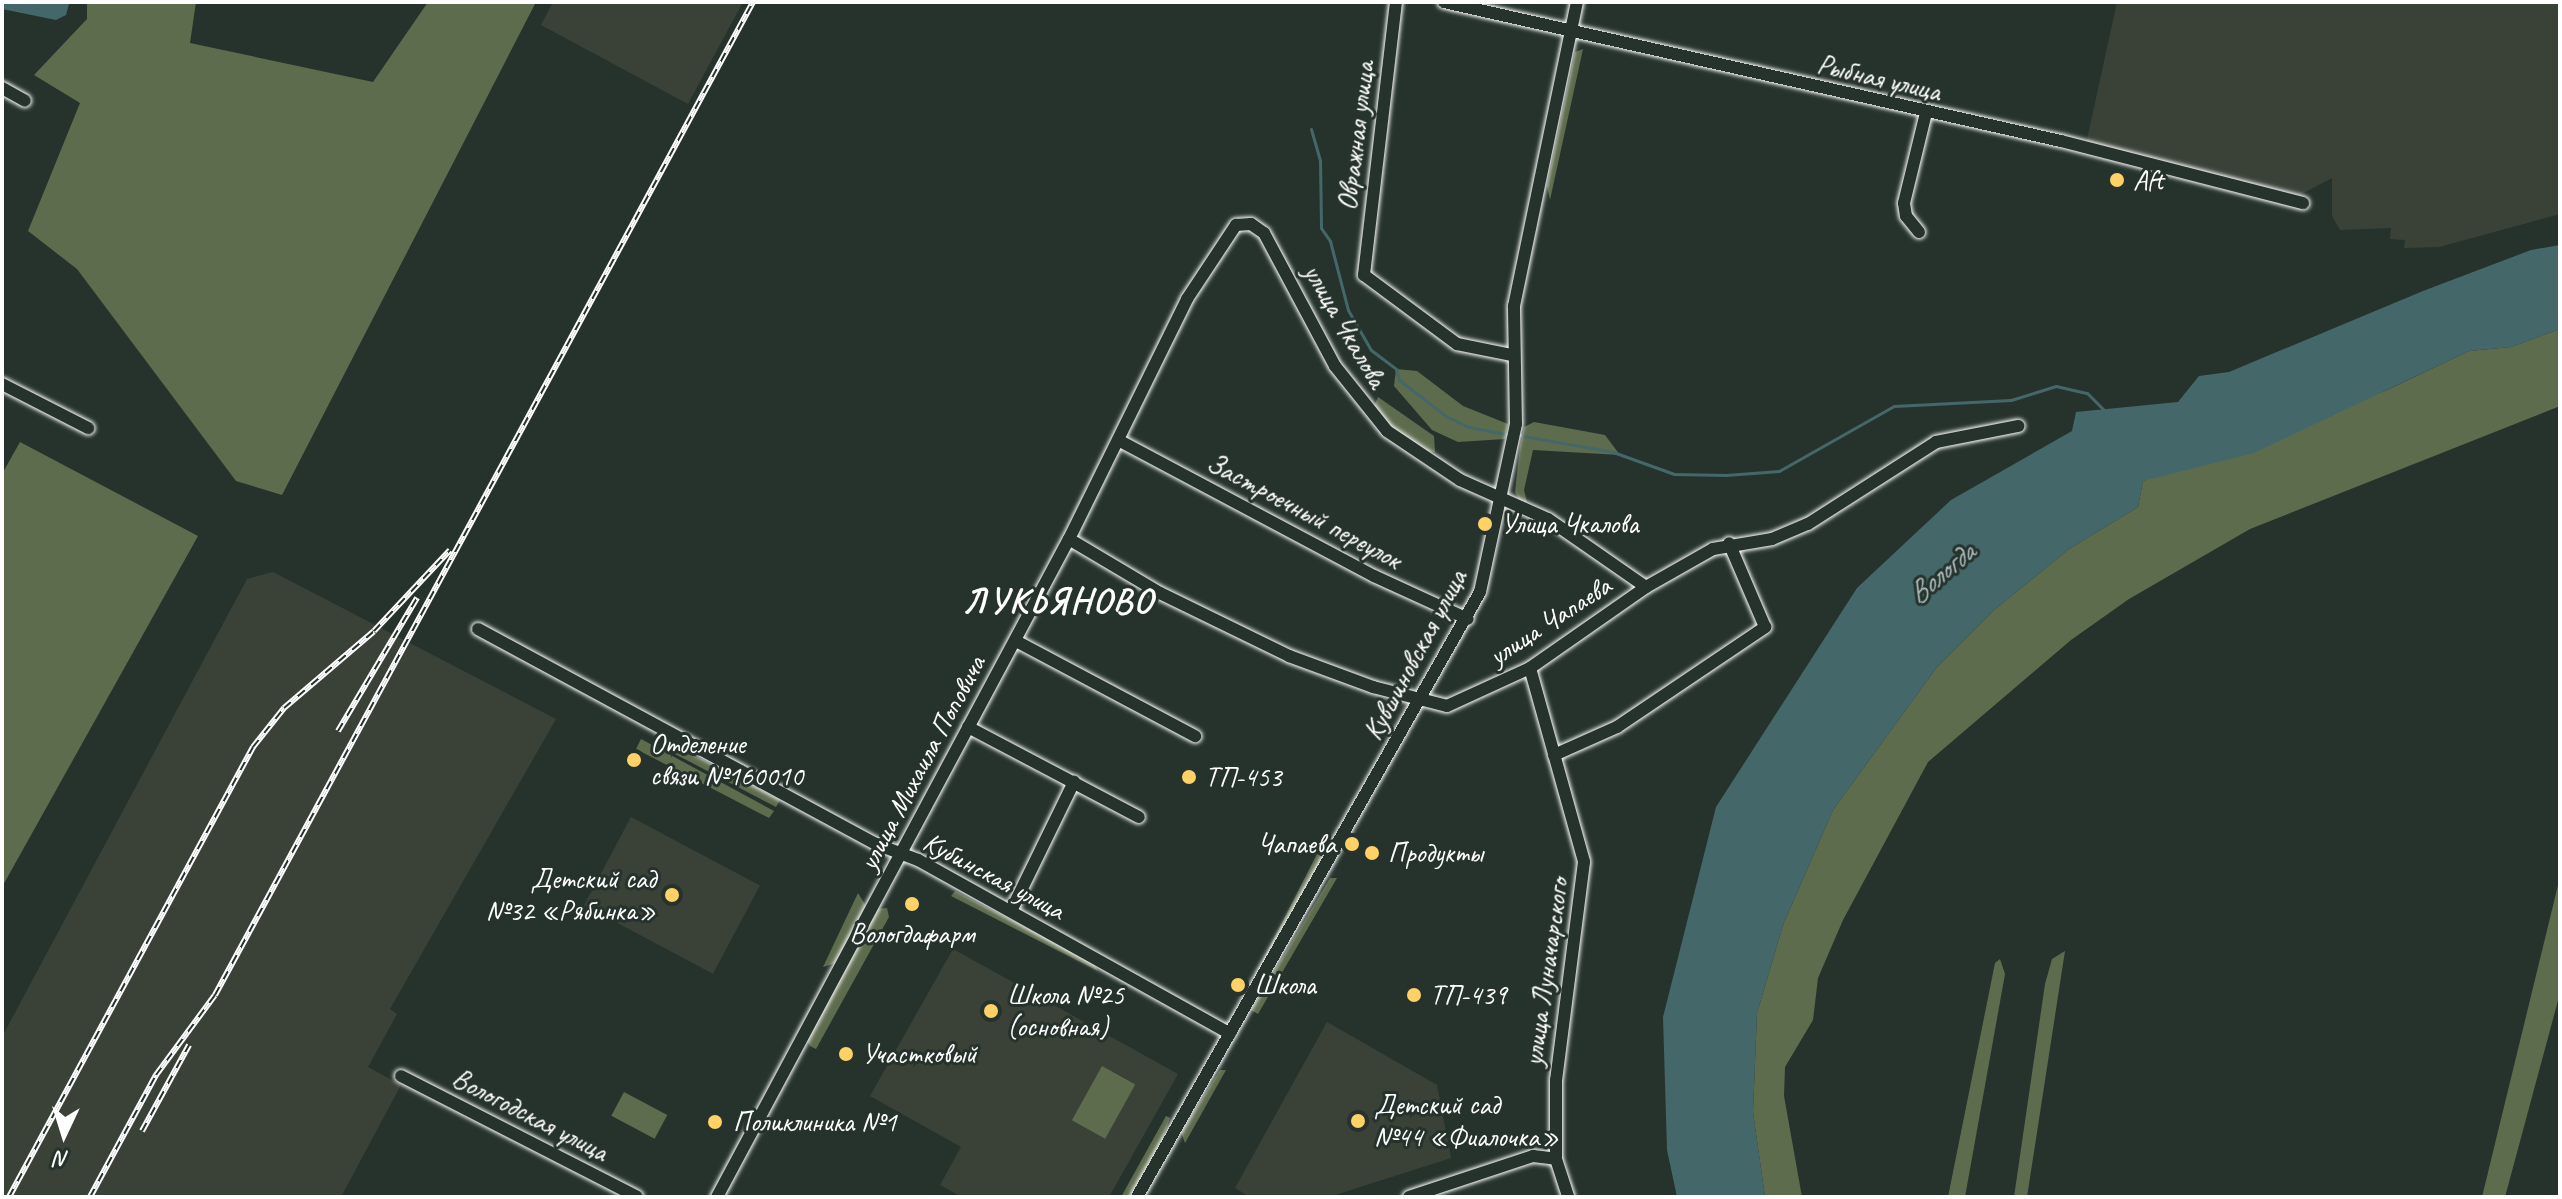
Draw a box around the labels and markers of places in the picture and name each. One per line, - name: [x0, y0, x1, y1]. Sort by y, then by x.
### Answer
- place label: Aft: [2133, 163, 2163, 197]
- marker: Aft: [2108, 171, 2126, 189]
- place label: Улица Чкалова: [1501, 507, 1639, 541]
- marker: Улица Чкалова: [1476, 515, 1494, 533]
- place label: Отделение связи №160010: [650, 727, 803, 793]
- marker: Отделение связи №160010: [625, 751, 643, 769]
- place label: ТП-453: [1205, 760, 1282, 794]
- marker: ТП-453: [1180, 768, 1198, 786]
- place label: Чапаева: [1258, 827, 1336, 861]
- marker: Чапаева: [1343, 835, 1361, 853]
- place label: Продукты: [1388, 836, 1483, 870]
- marker: Продукты: [1363, 844, 1381, 862]
- place label: Детский сад №32 «Рябинка»: [486, 862, 656, 928]
- marker: Детский сад №32 «Рябинка»: [663, 886, 681, 904]
- marker: Вологдафарм: [903, 895, 921, 913]
- place label: Вологдафарм: [850, 917, 974, 951]
- place label: Школа: [1254, 968, 1316, 1002]
- marker: Школа: [1229, 976, 1247, 994]
- place label: Школа №25 (основная): [1007, 978, 1124, 1044]
- place label: ТП-439: [1430, 978, 1507, 1012]
- marker: ТП-439: [1405, 986, 1423, 1004]
- marker: Школа №25 (основная): [982, 1002, 1000, 1020]
- place label: Участковый: [862, 1037, 977, 1071]
- marker: Участковый: [837, 1045, 855, 1063]
- place label: Детский сад №44 «Фиалочка»: [1374, 1088, 1559, 1154]
- place label: Поликлиника №1: [733, 1105, 897, 1139]
- marker: Поликлиника №1: [704, 1111, 726, 1133]
- marker: Детский сад №44 «Фиалочка»: [1349, 1112, 1367, 1130]

